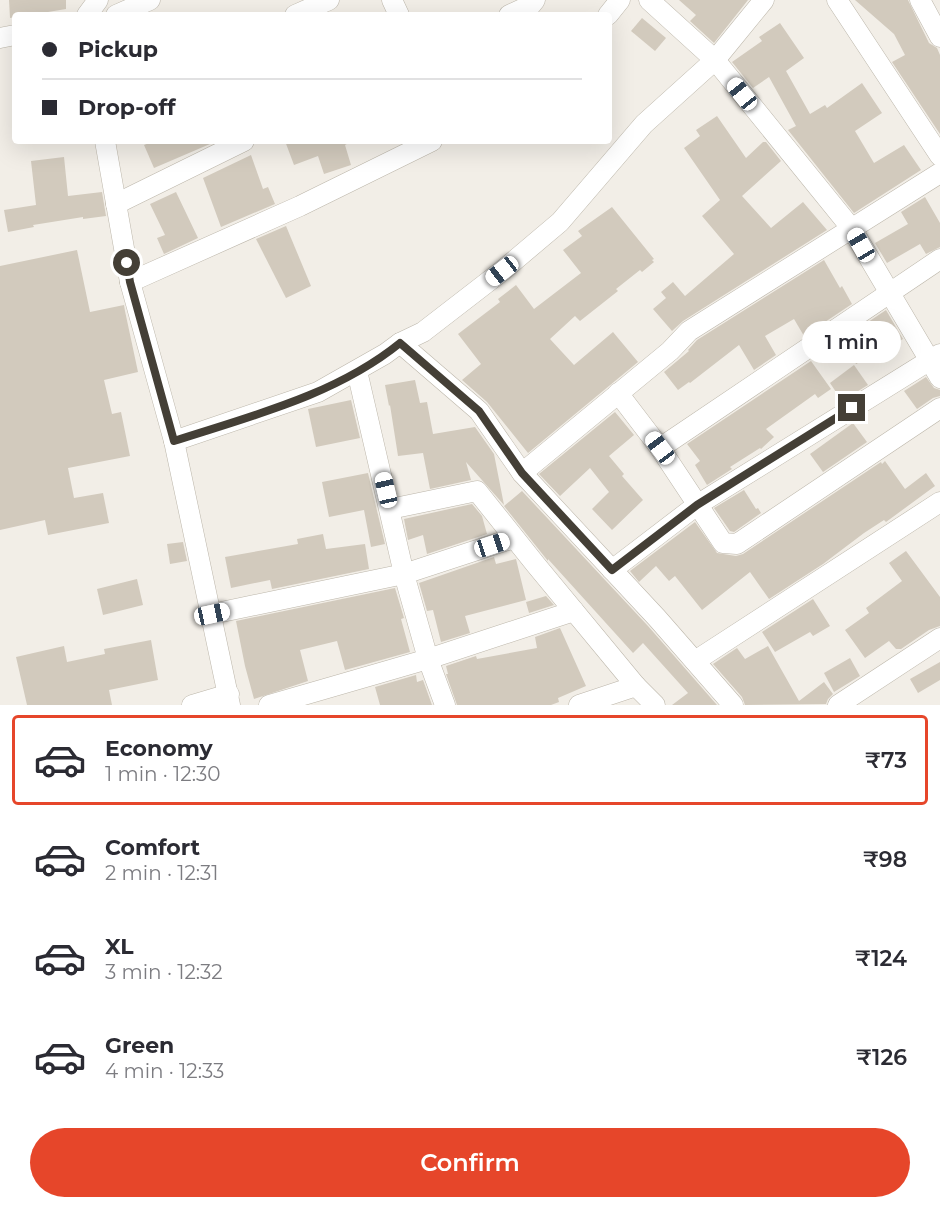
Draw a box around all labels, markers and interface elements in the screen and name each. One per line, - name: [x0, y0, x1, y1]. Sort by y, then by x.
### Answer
- text: Pickup: [78, 36, 158, 63]
- car: [724, 74, 760, 114]
- text: Drop-off: [78, 94, 176, 121]
- car: [844, 225, 878, 265]
- route start: [113, 249, 140, 276]
- car: [482, 253, 522, 289]
- callout: 1 min: [802, 321, 902, 363]
- text: 1 min: [825, 330, 878, 354]
- route end: [838, 394, 865, 421]
- car: [642, 428, 678, 468]
- car: [373, 470, 399, 510]
- car: [472, 531, 512, 559]
- car: [193, 601, 231, 627]
- icon: car: [33, 733, 87, 787]
- text: Economy: [105, 735, 213, 762]
- text: ₹73: [865, 747, 907, 774]
- text: 1 min · 12:30: [105, 762, 220, 786]
- icon: car: [33, 832, 87, 886]
- text: Comfort: [105, 834, 200, 861]
- text: ₹98: [863, 846, 907, 873]
- text: 2 min · 12:31: [105, 861, 219, 885]
- icon: car: [33, 931, 87, 985]
- text: XL: [105, 933, 134, 960]
- text: ₹124: [855, 945, 907, 972]
- text: 3 min · 12:32: [105, 960, 223, 984]
- icon: car: [33, 1030, 87, 1084]
- text: Green: [105, 1032, 174, 1059]
- text: ₹126: [856, 1044, 907, 1071]
- text: 4 min · 12:33: [105, 1059, 224, 1083]
- button: Confirm: [30, 1128, 910, 1197]

